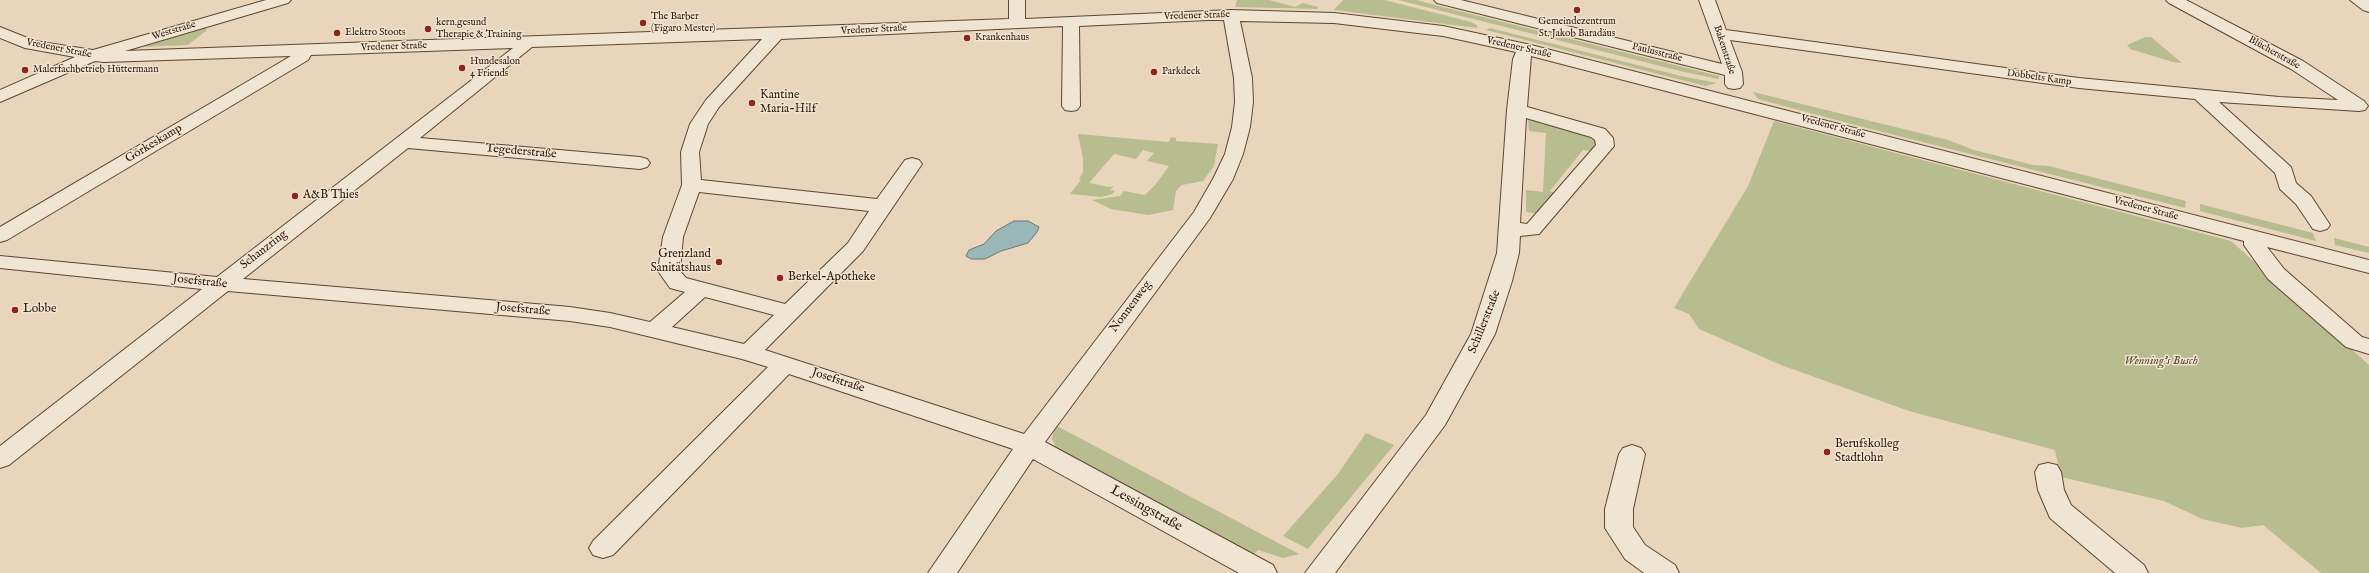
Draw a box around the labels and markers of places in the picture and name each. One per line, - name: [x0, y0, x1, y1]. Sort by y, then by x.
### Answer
- marker: Gemeindezentrum St. Jakob Baradäus: [1572, 5, 1582, 15]
- place label: The Barber (Figaro Mester): [651, 11, 715, 34]
- place label: Gemeindezentrum St. Jakob Baradäus: [1538, 16, 1616, 40]
- place label: kern.gesund Therapie & Training: [436, 17, 522, 40]
- marker: The Barber (Figaro Mester): [638, 18, 648, 28]
- marker: kern.gesund Therapie & Training: [423, 24, 433, 34]
- place label: Elektro Stoots: [345, 27, 405, 39]
- marker: Elektro Stoots: [332, 28, 342, 38]
- place label: Krankenhaus: [975, 32, 1029, 44]
- marker: Krankenhaus: [962, 33, 972, 43]
- place label: Hundesalon 4 Friends: [470, 56, 520, 80]
- marker: Hundesalon 4 Friends: [457, 63, 467, 73]
- place label: Malerfachbetrieb Hüttermann: [33, 64, 158, 76]
- marker: Malerfachbetrieb Hüttermann: [20, 65, 30, 75]
- place label: Parkdeck: [1162, 66, 1201, 78]
- marker: Parkdeck: [1149, 67, 1159, 77]
- place label: Kantine Maria-Hilf: [760, 89, 816, 117]
- marker: Kantine Maria-Hilf: [747, 98, 757, 108]
- place label: A&B Thies: [303, 189, 359, 203]
- marker: A&B Thies: [290, 191, 300, 201]
- place label: Grenzland Sanitätshaus: [650, 248, 711, 276]
- marker: Grenzland Sanitätshaus: [714, 257, 724, 267]
- place label: Berkel-Apotheke: [788, 271, 875, 285]
- marker: Berkel-Apotheke: [775, 273, 785, 283]
- place label: Lobbe: [23, 303, 56, 317]
- marker: Lobbe: [10, 305, 20, 315]
- place label: Berufskolleg Stadtlohn: [1835, 438, 1899, 466]
- marker: Berufskolleg Stadtlohn: [1822, 447, 1832, 457]

